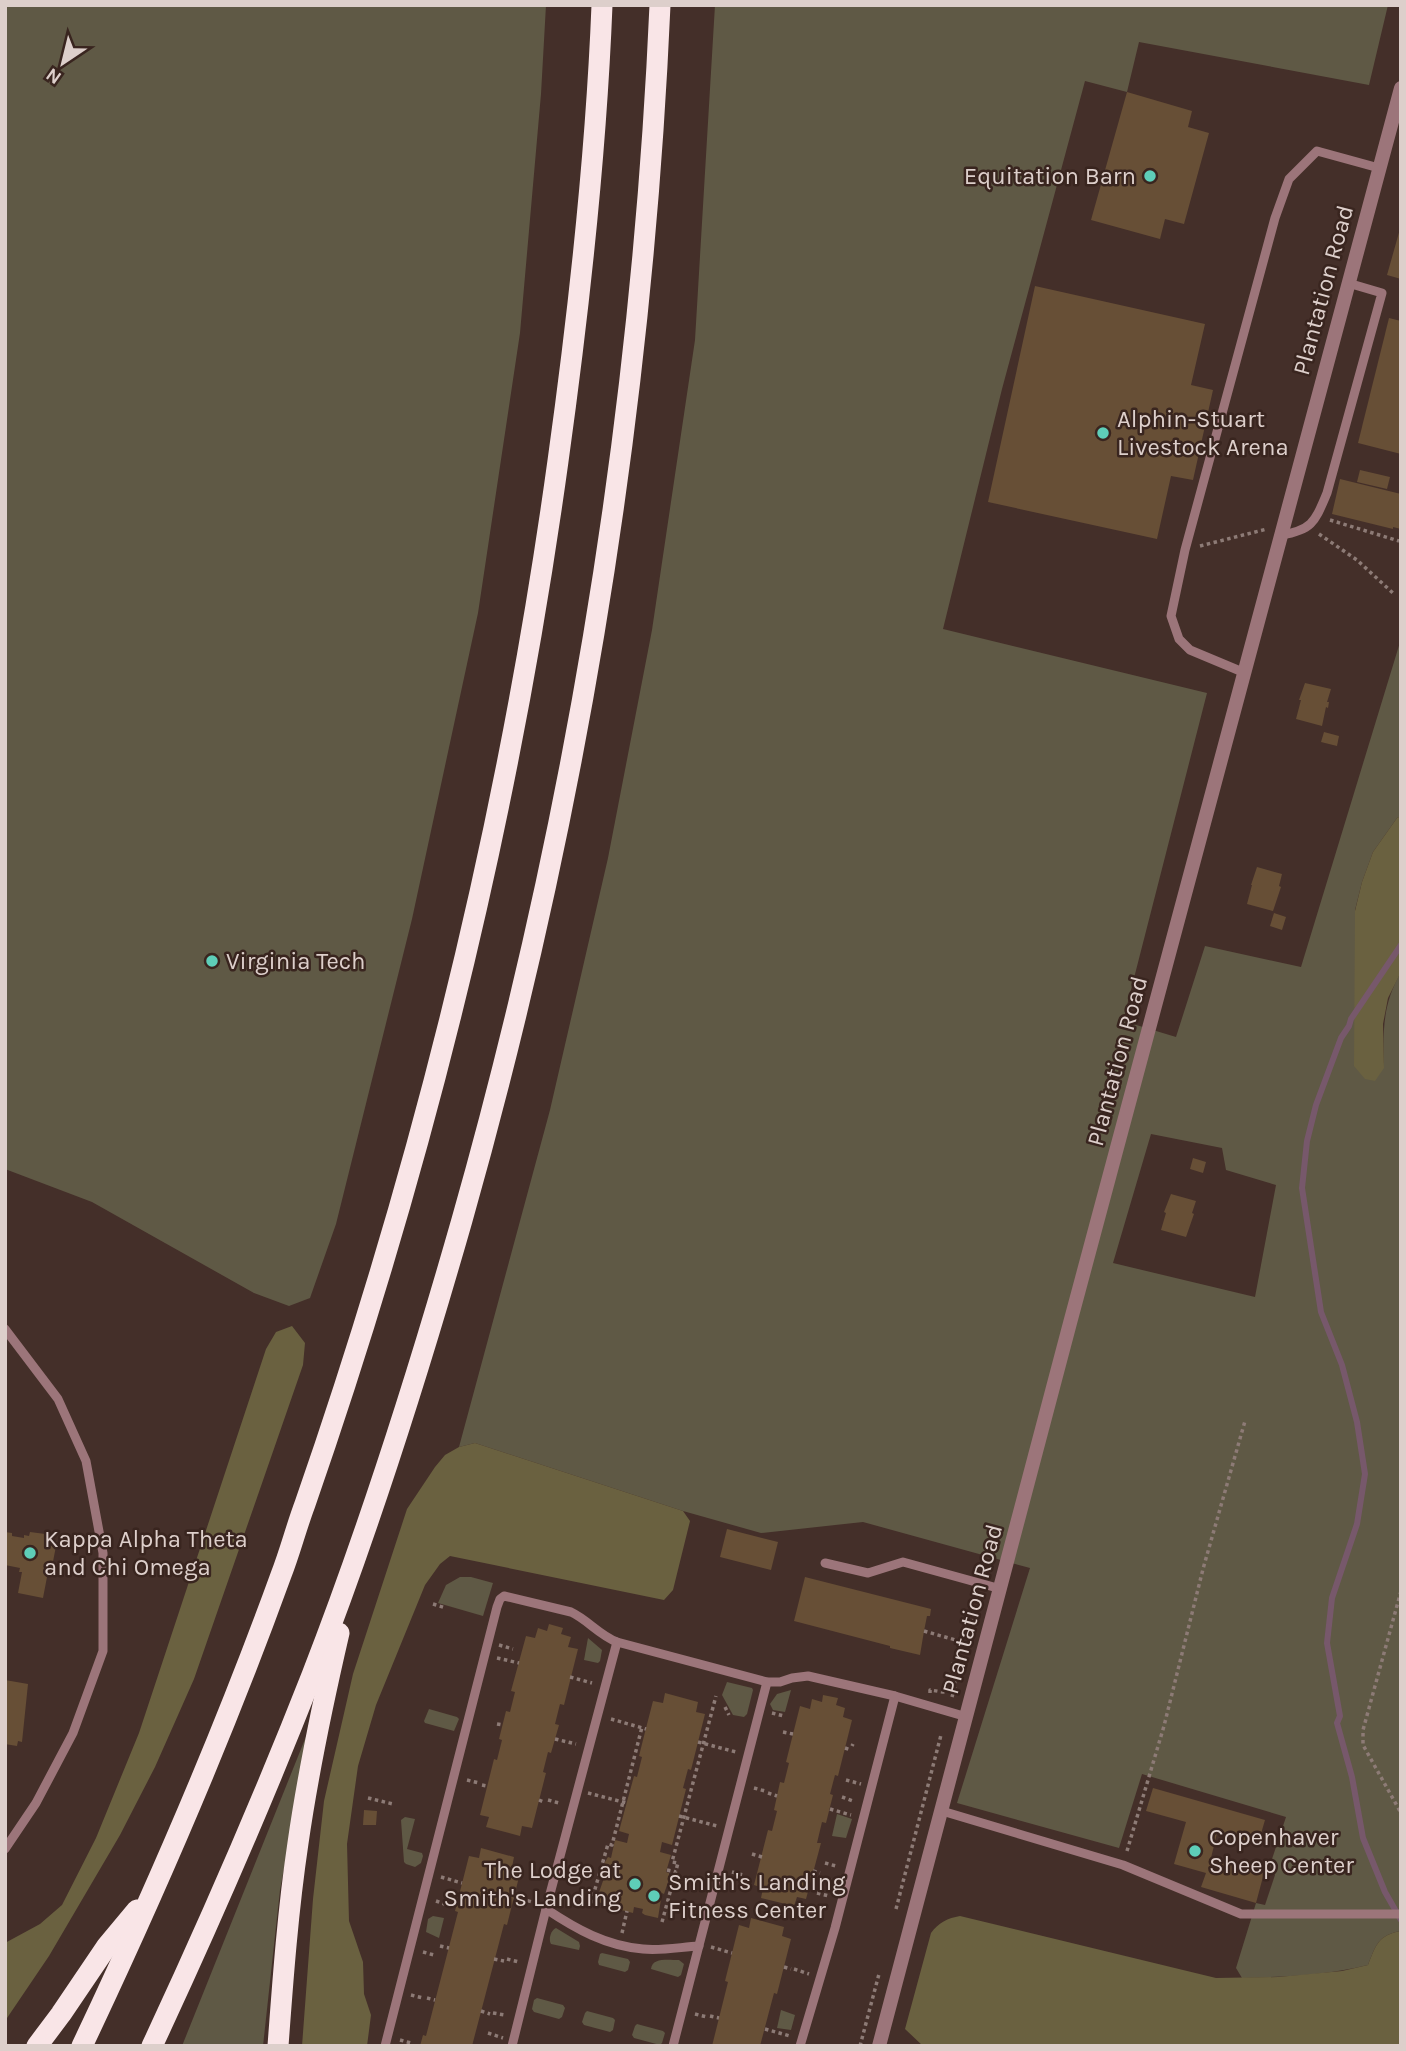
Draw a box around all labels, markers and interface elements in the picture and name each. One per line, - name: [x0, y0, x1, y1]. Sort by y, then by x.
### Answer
- north arrow: [28, 28, 98, 98]
- text: N: [42, 63, 66, 89]
- place label: Equitation Barn: [964, 162, 1136, 190]
- marker: Equitation Barn: [1142, 168, 1158, 184]
- street label: Plantation Road: [1287, 202, 1359, 378]
- place label: Alphin-Stuart Livestock Arena: [1117, 405, 1289, 461]
- marker: Alphin-Stuart Livestock Arena: [1095, 425, 1111, 441]
- place label: Virginia Tech: [226, 947, 366, 975]
- marker: Virginia Tech: [204, 953, 220, 969]
- street label: Plantation Road: [1081, 973, 1153, 1149]
- street label: Plantation Road: [936, 1521, 1008, 1697]
- place label: Kappa Alpha Theta and Chi Omega: [44, 1525, 248, 1581]
- marker: Kappa Alpha Theta and Chi Omega: [22, 1545, 38, 1561]
- place label: Copenhaver Sheep Center: [1209, 1823, 1354, 1879]
- marker: Copenhaver Sheep Center: [1187, 1843, 1203, 1859]
- place label: The Lodge at Smith's Landing: [443, 1856, 621, 1912]
- place label: Smith's Landing Fitness Center: [668, 1868, 846, 1924]
- marker: The Lodge at Smith's Landing: [627, 1876, 643, 1892]
- marker: Smith's Landing Fitness Center: [646, 1888, 662, 1904]

